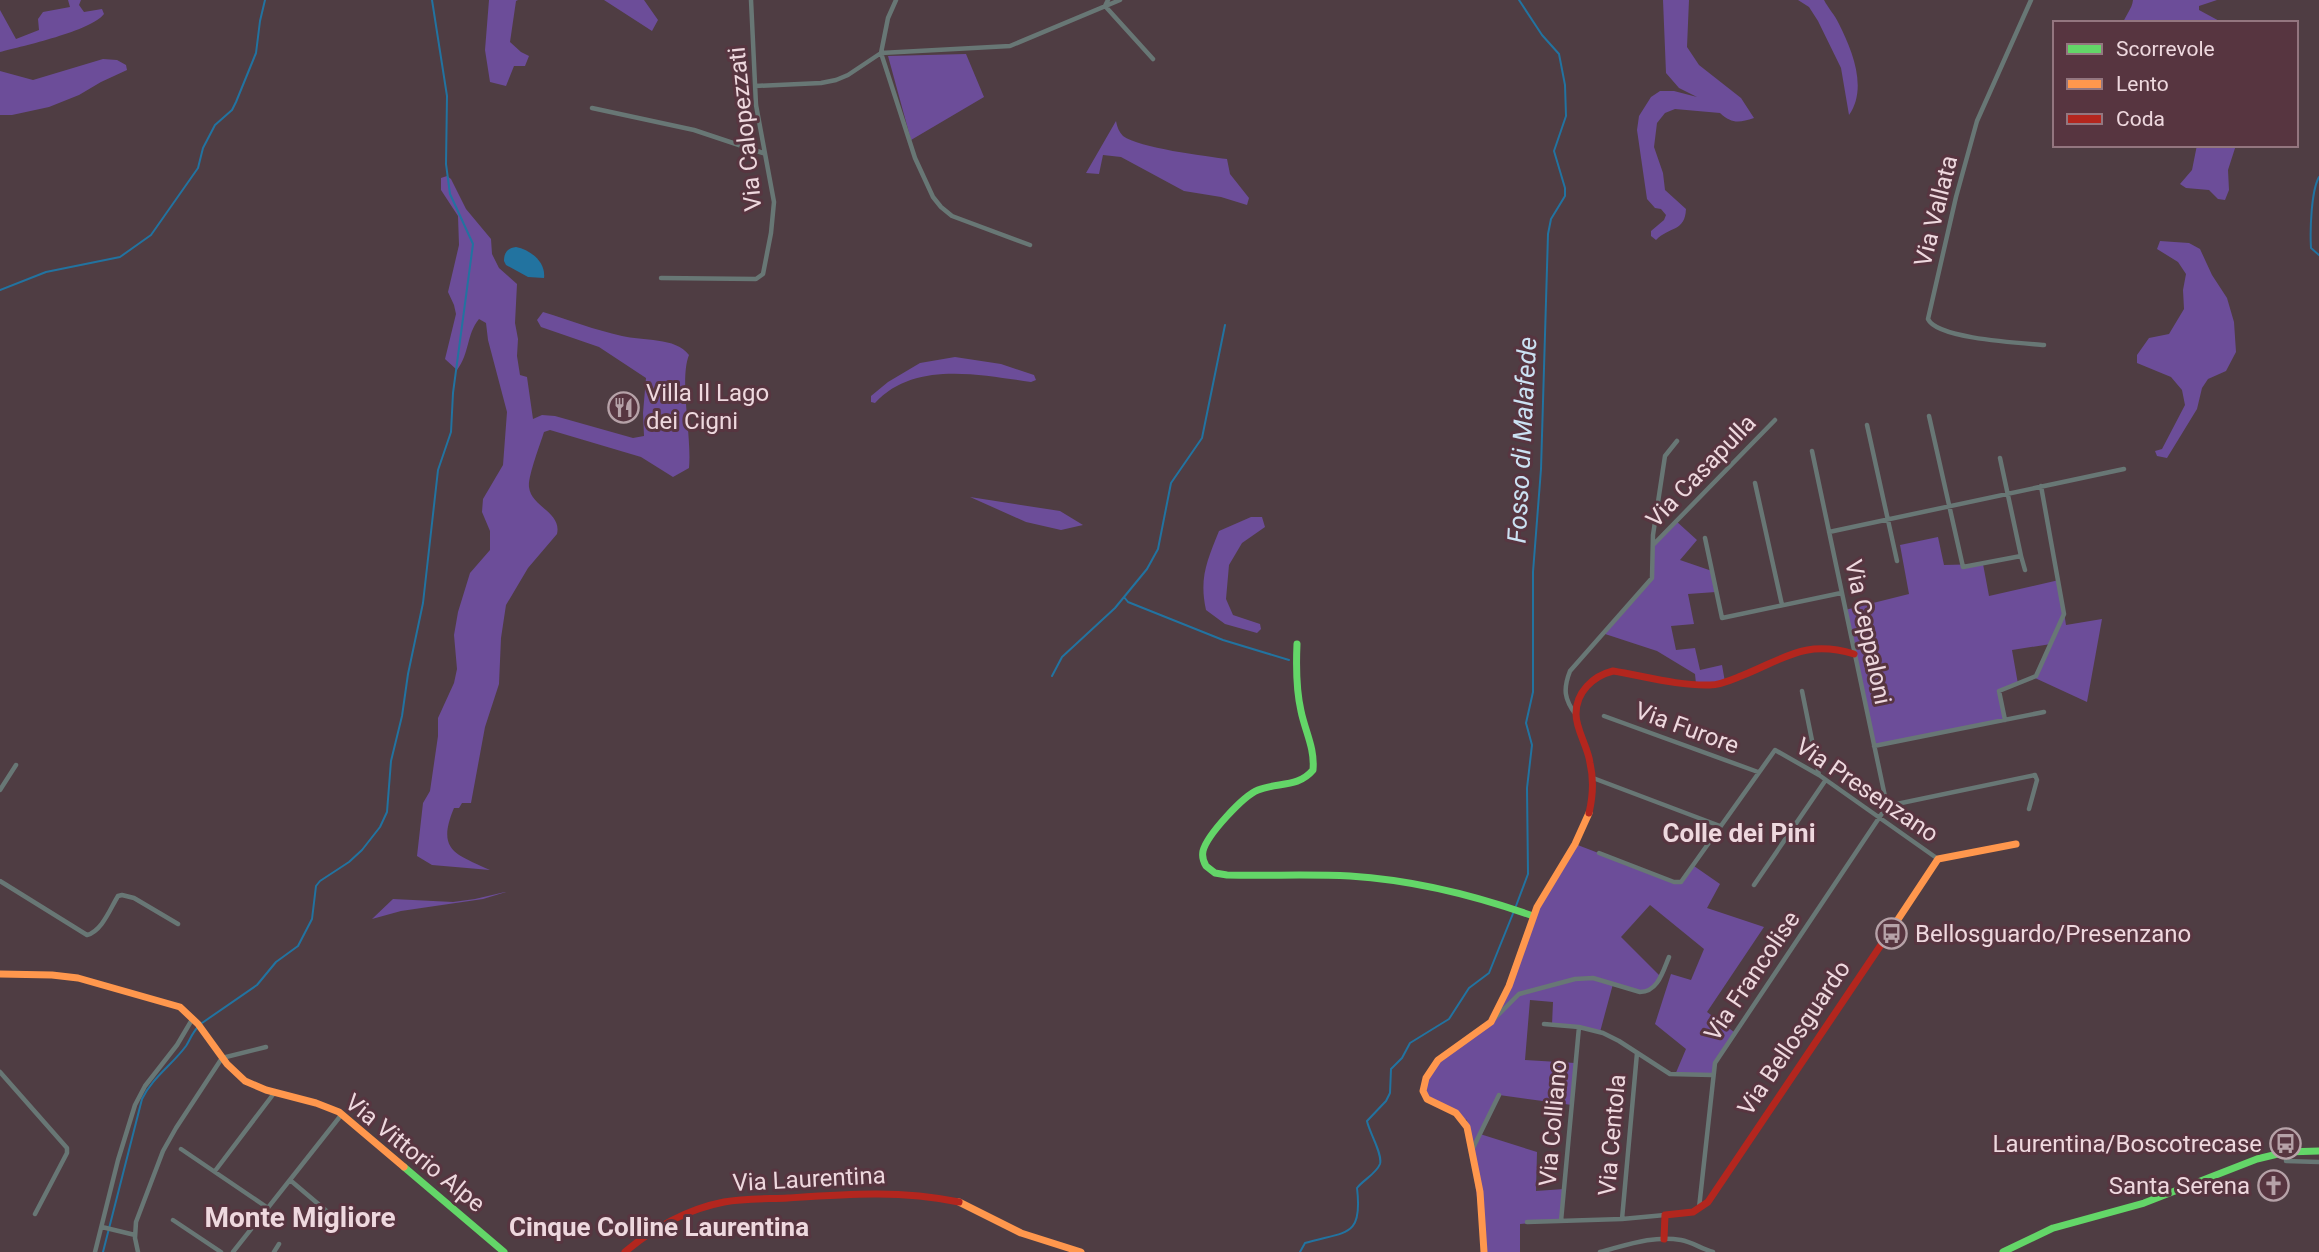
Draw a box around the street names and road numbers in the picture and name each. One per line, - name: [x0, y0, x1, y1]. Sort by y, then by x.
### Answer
- street label: Via Calopezzati: [722, 45, 768, 213]
- street label: Via Vallata: [1909, 153, 1963, 269]
- street label: Via Casapulla: [1640, 409, 1762, 533]
- street label: Via Ceppaloni: [1839, 557, 1897, 707]
- street label: Via Furore: [1631, 696, 1743, 760]
- street label: Via Presenzano: [1790, 732, 1944, 848]
- street label: Via Francolise: [1698, 906, 1806, 1046]
- street label: Via Bellosguardo: [1732, 955, 1856, 1121]
- street label: Via Colliano: [1534, 1059, 1572, 1187]
- street label: Via Centola: [1593, 1073, 1631, 1197]
- street label: Via Vittorio Alpe: [339, 1088, 491, 1218]
- street label: Via Laurentina: [732, 1161, 886, 1197]

